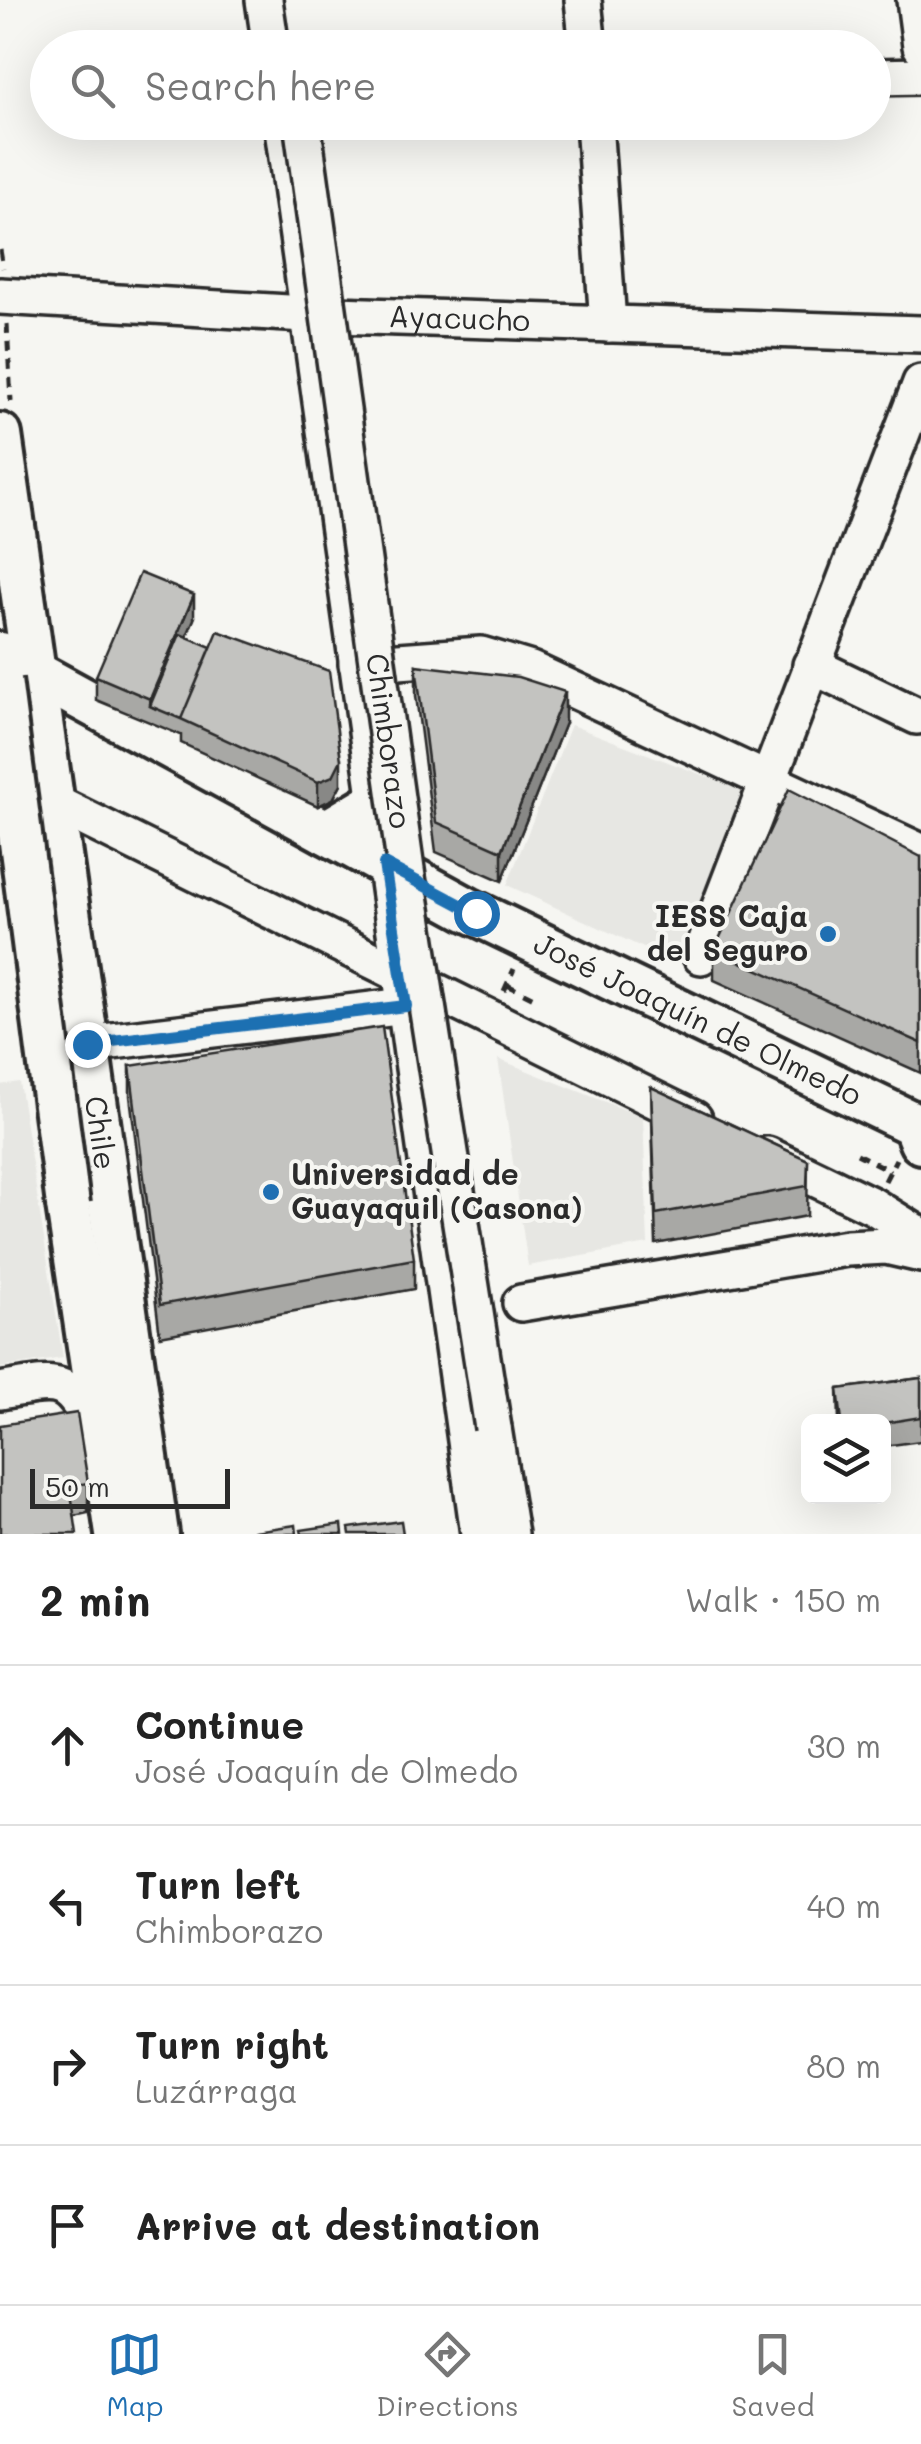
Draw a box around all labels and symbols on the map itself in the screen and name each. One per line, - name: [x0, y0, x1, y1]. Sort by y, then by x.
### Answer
- street label: Ayacucho: [388, 295, 531, 339]
- street label: Chimborazo: [358, 651, 422, 831]
- route start: [454, 891, 500, 937]
- place label: IESS Caja del Seguro: [647, 895, 808, 969]
- street label: José Joaquín de Olmedo: [528, 922, 869, 1114]
- marker: IESS Caja del Seguro: [817, 923, 839, 945]
- route end: [65, 1022, 111, 1068]
- street label: Chile: [77, 1093, 127, 1172]
- place label: Universidad de Guayaquil (Casona): [291, 1153, 582, 1227]
- marker: Universidad de Guayaquil (Casona): [260, 1181, 282, 1203]
- scale bar: [30, 1464, 230, 1508]

